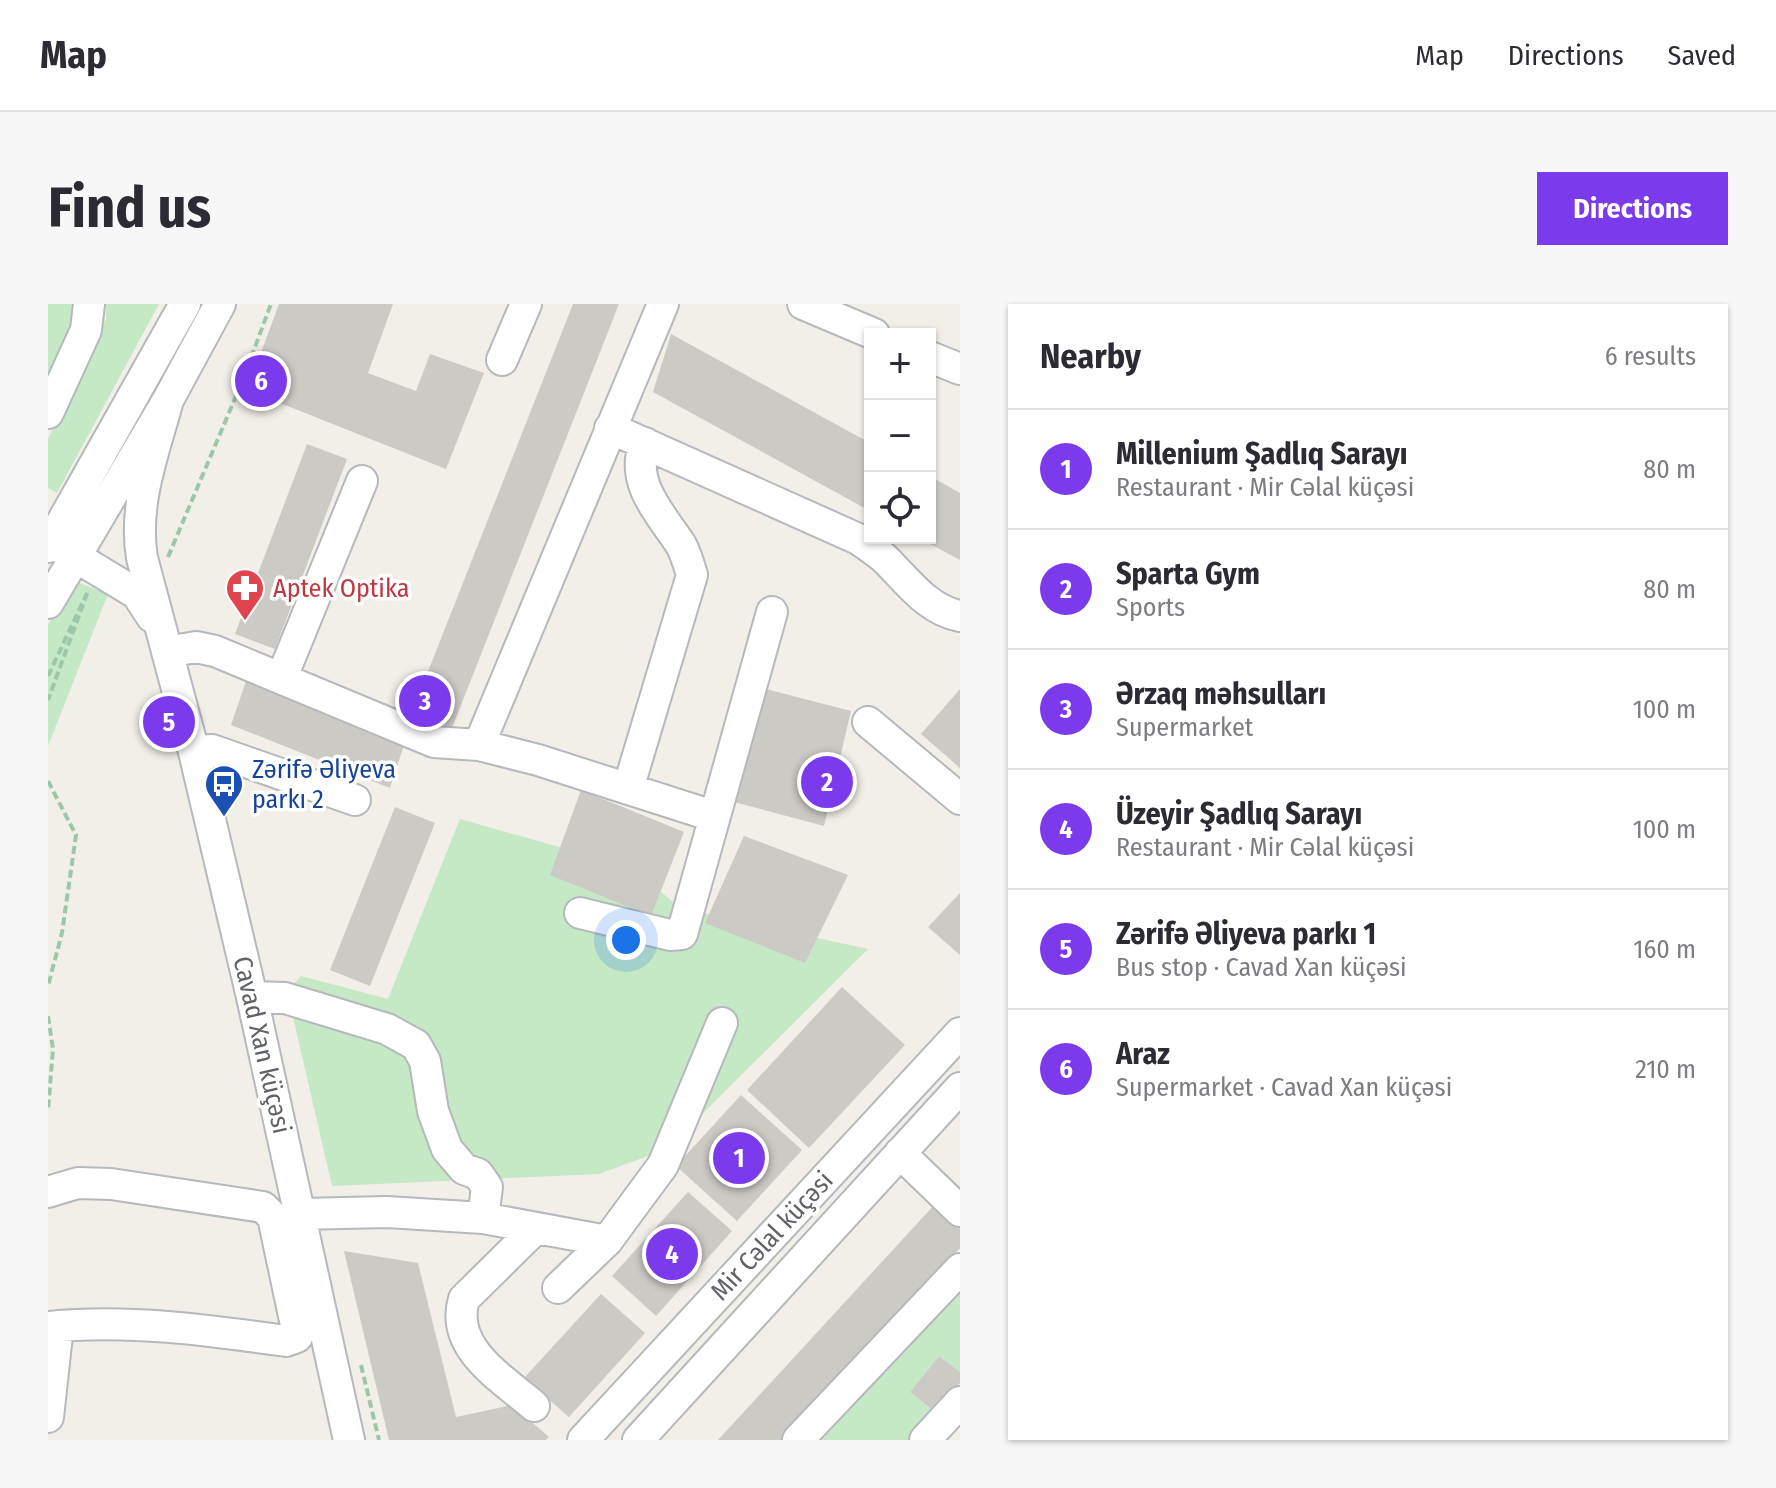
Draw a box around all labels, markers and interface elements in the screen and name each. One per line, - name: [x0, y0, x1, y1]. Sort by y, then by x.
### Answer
- text: Map: [40, 32, 107, 78]
- text: Map: [1415, 39, 1464, 72]
- text: Directions: [1508, 39, 1624, 72]
- text: Saved: [1668, 39, 1736, 72]
- button: Directions: [1537, 172, 1728, 245]
- text: Find us: [48, 175, 211, 242]
- map controls: [864, 328, 936, 544]
- button: +: [864, 328, 936, 400]
- text: Nearby: [1040, 336, 1141, 377]
- text: 6 results: [1605, 341, 1696, 372]
- pin: 6: [235, 351, 287, 411]
- button: −: [864, 400, 936, 472]
- text: Millenium Şadlıq Sarayı: [1116, 436, 1407, 472]
- text: 1: [1061, 454, 1072, 485]
- text: 80 m: [1643, 454, 1696, 485]
- button: locate: [864, 472, 936, 544]
- text: Restaurant · Mir Cəlal küçəsi: [1116, 472, 1414, 503]
- text: Sparta Gym: [1116, 556, 1260, 592]
- pharmacy icon: Aptek Optika: [224, 567, 266, 622]
- place label: Aptek Optika: [273, 573, 409, 604]
- text: 2: [1060, 574, 1072, 605]
- text: 80 m: [1643, 574, 1696, 605]
- text: Sports: [1116, 592, 1185, 623]
- pin: 3: [399, 671, 451, 731]
- text: Ərzaq məhsulları: [1116, 676, 1326, 712]
- pin: 5: [143, 692, 195, 752]
- text: 3: [1060, 694, 1072, 725]
- text: 100 m: [1633, 694, 1696, 725]
- text: Supermarket: [1116, 712, 1253, 743]
- pin: 2: [801, 752, 853, 812]
- place label: Zərifə Əliyeva parkı 2: [252, 754, 396, 815]
- bus stop icon: Zərifə Əliyeva parkı 2: [203, 763, 245, 818]
- text: Üzeyir Şadlıq Sarayı: [1116, 796, 1362, 832]
- text: 4: [1059, 814, 1073, 845]
- text: 100 m: [1633, 814, 1696, 845]
- text: Restaurant · Mir Cəlal küçəsi: [1116, 832, 1414, 863]
- text: Zərifə Əliyeva parkı 1: [1116, 916, 1376, 952]
- your location: [606, 920, 646, 960]
- text: 5: [1060, 934, 1072, 965]
- text: 160 m: [1633, 934, 1696, 965]
- text: Bus stop · Cavad Xan küçəsi: [1116, 952, 1407, 983]
- street label: Cavad Xan küçəsi: [227, 953, 297, 1137]
- text: Araz: [1116, 1036, 1170, 1072]
- text: 6: [1059, 1054, 1073, 1085]
- text: 210 m: [1635, 1054, 1696, 1085]
- text: Supermarket · Cavad Xan küçəsi: [1116, 1072, 1452, 1103]
- pin: 1: [713, 1128, 765, 1188]
- street label: Mir Cəlal küçəsi: [704, 1165, 840, 1307]
- pin: 4: [646, 1224, 698, 1284]

